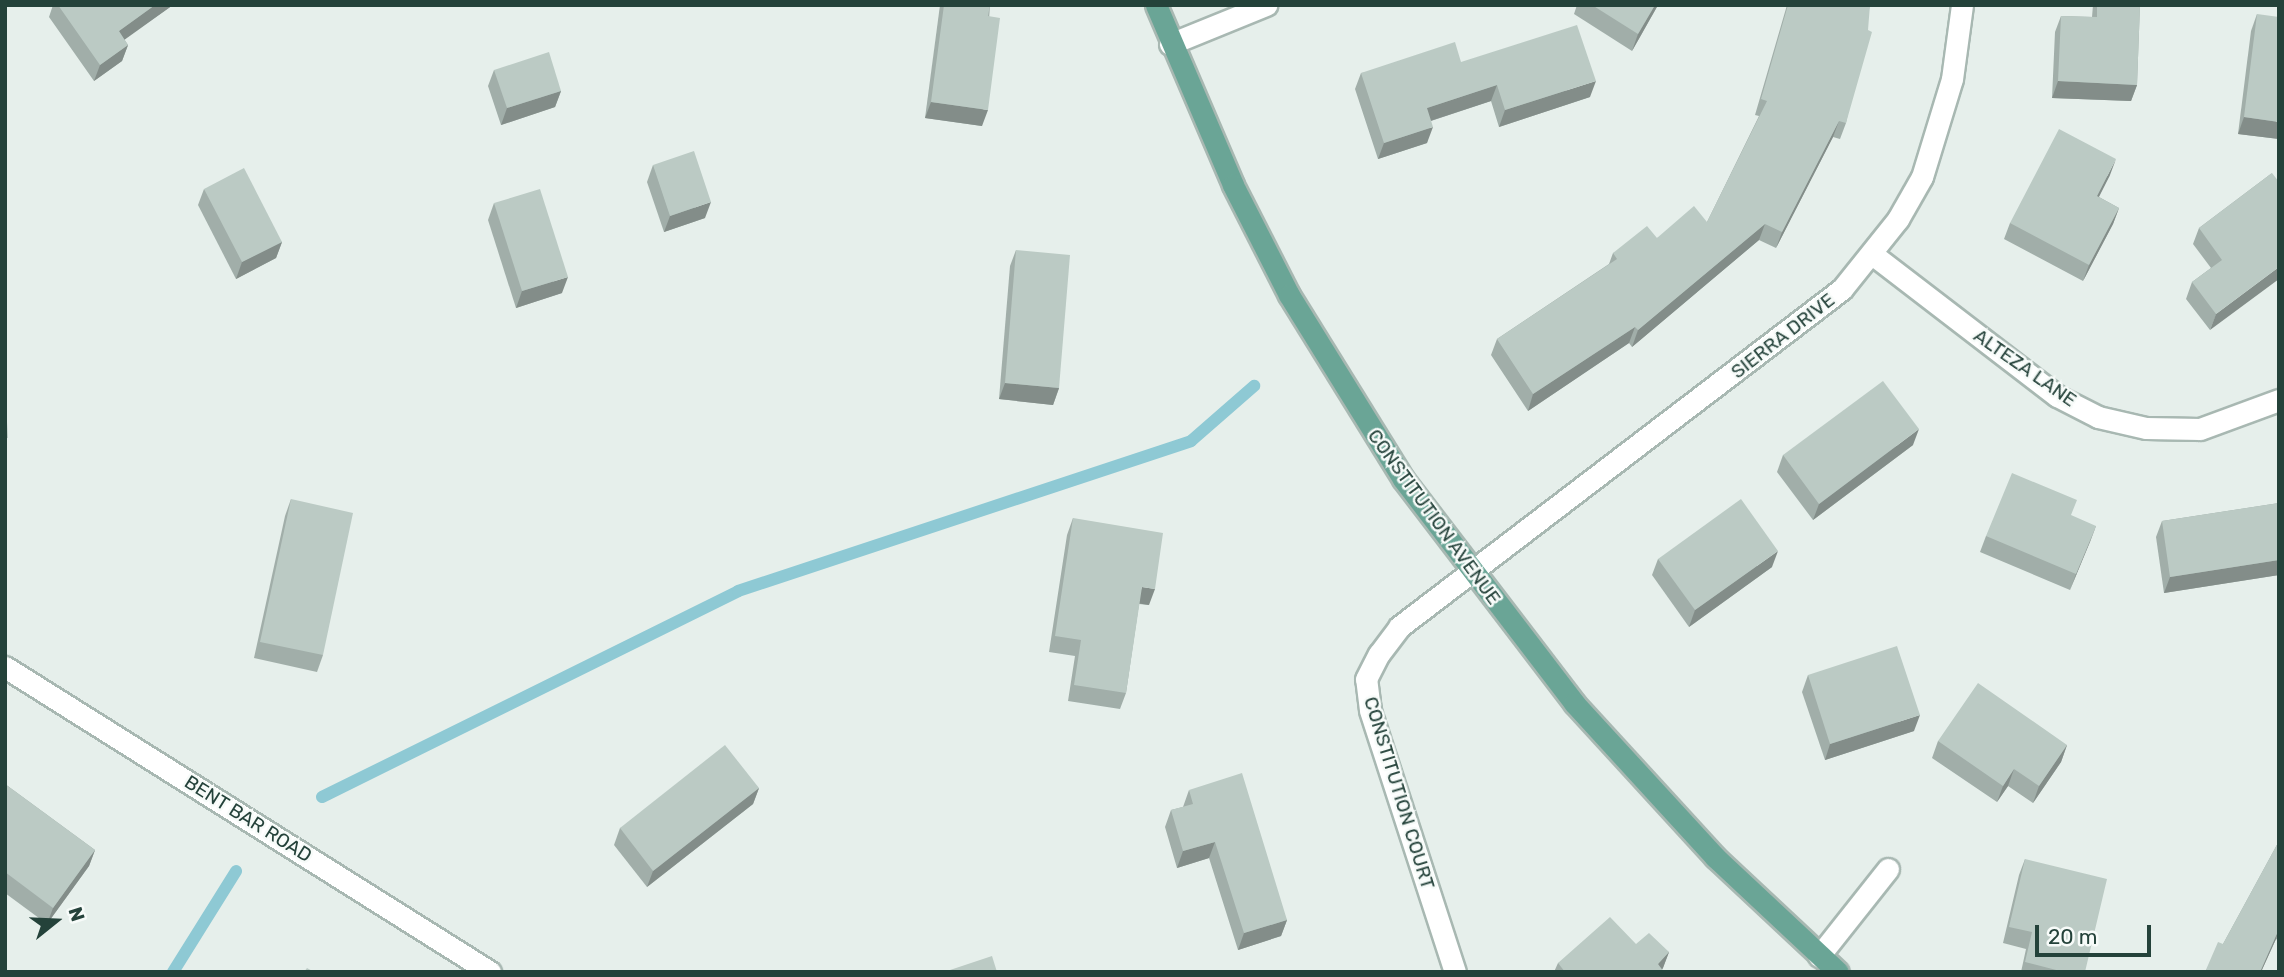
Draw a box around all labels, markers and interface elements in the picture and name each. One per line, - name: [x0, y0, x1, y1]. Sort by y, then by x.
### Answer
- street label: SIERRA DRIVE: [1727, 288, 1839, 384]
- street label: ALTEZA LANE: [1969, 324, 2081, 412]
- street label: CONSTITUTION AVENUE: [1363, 425, 1505, 609]
- street label: CONSTITUTION COURT: [1359, 694, 1439, 892]
- street label: BENT BAR ROAD: [180, 771, 316, 867]
- north arrow: [21, 886, 91, 956]
- text: N: [63, 904, 89, 924]
- scale bar: [2039, 911, 2154, 955]
- text: 20 m: [2048, 924, 2097, 949]

